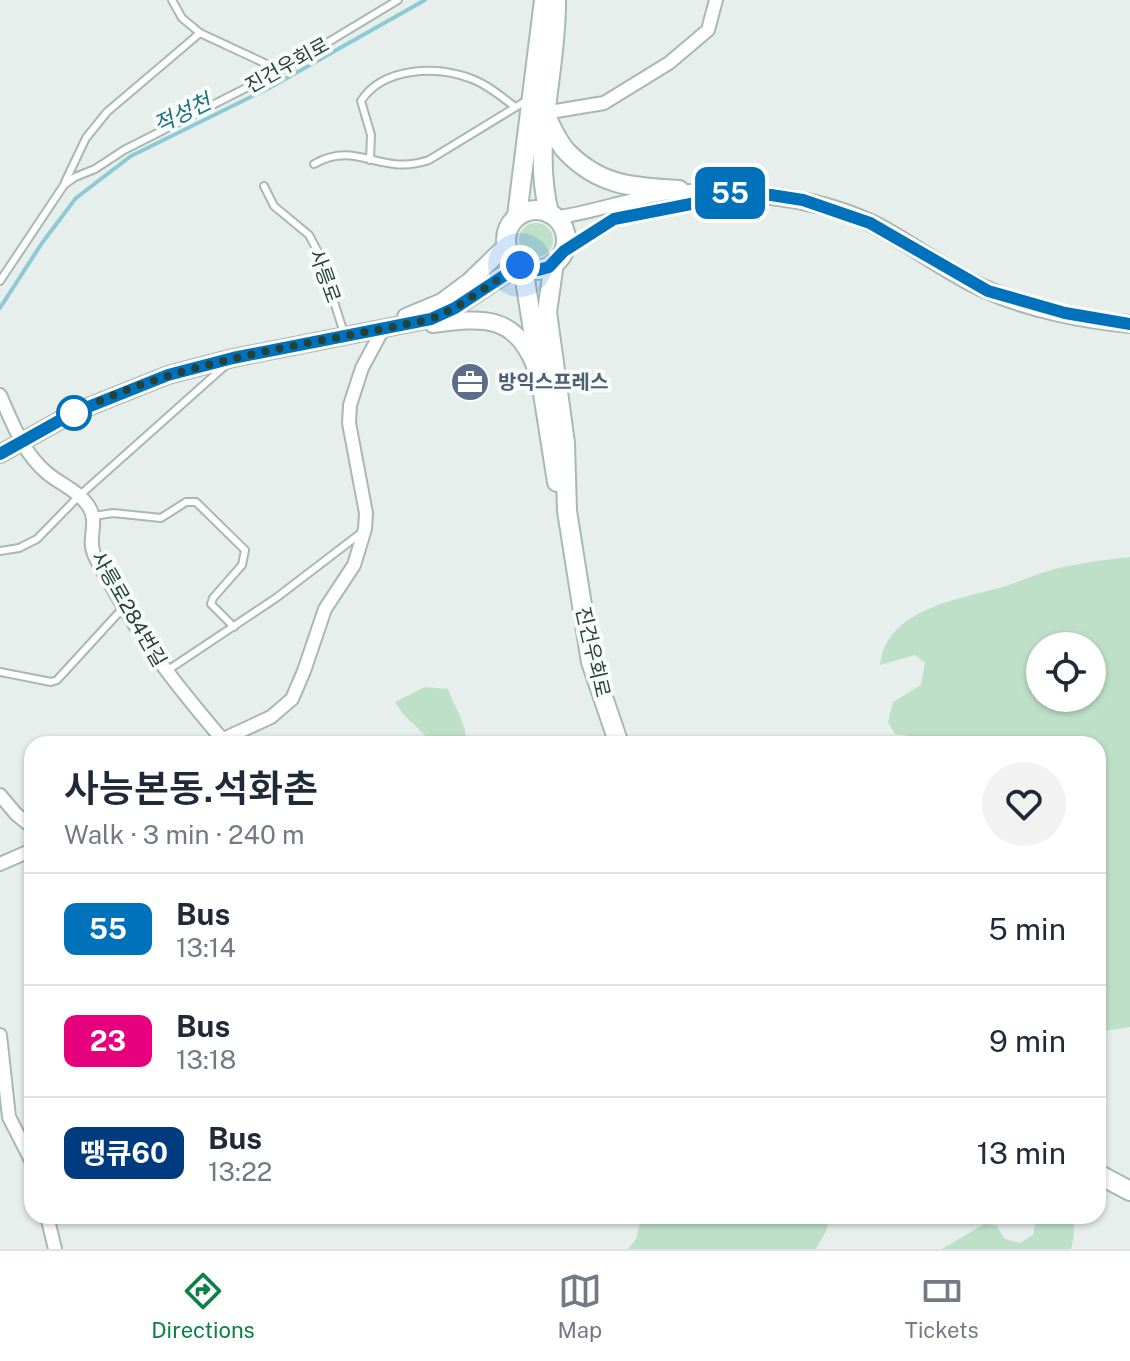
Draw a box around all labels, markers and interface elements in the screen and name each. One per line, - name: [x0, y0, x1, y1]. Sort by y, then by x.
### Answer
- street label: 진건우회로: [241, 32, 333, 98]
- water label: 적성천: [149, 87, 217, 138]
- line badge: 55: [694, 167, 766, 219]
- text: 55: [711, 176, 749, 209]
- your location: [500, 245, 540, 285]
- street label: 사릉로: [304, 246, 346, 306]
- office icon: 방익스프레스: [449, 361, 491, 403]
- place label: 방익스프레스: [498, 370, 608, 394]
- unlabelled marker: [57, 396, 91, 430]
- street label: 사릉로284번길: [86, 547, 172, 671]
- street label: 진건우회로: [571, 604, 615, 700]
- map controls: [1026, 632, 1106, 712]
- button: locate: [1026, 632, 1106, 712]
- button: heart: [982, 762, 1066, 846]
- text: 사능본동.석화촌: [64, 766, 318, 811]
- text: Walk · 3 min · 240 m: [64, 819, 305, 850]
- text: Bus: [176, 896, 230, 932]
- text: 5 min: [989, 911, 1066, 947]
- text: 55: [89, 912, 127, 945]
- text: 13:14: [176, 932, 236, 963]
- text: Bus: [176, 1008, 230, 1044]
- text: 9 min: [989, 1023, 1066, 1059]
- text: 23: [90, 1024, 126, 1057]
- text: 13:18: [176, 1044, 236, 1075]
- text: Bus: [208, 1120, 262, 1156]
- text: 13 min: [977, 1135, 1066, 1171]
- text: 땡큐60: [80, 1136, 168, 1169]
- text: 13:22: [208, 1156, 272, 1187]
- tab: Directions: [151, 1269, 255, 1343]
- tab: Map: [557, 1269, 602, 1343]
- tab: Tickets: [905, 1269, 979, 1343]

